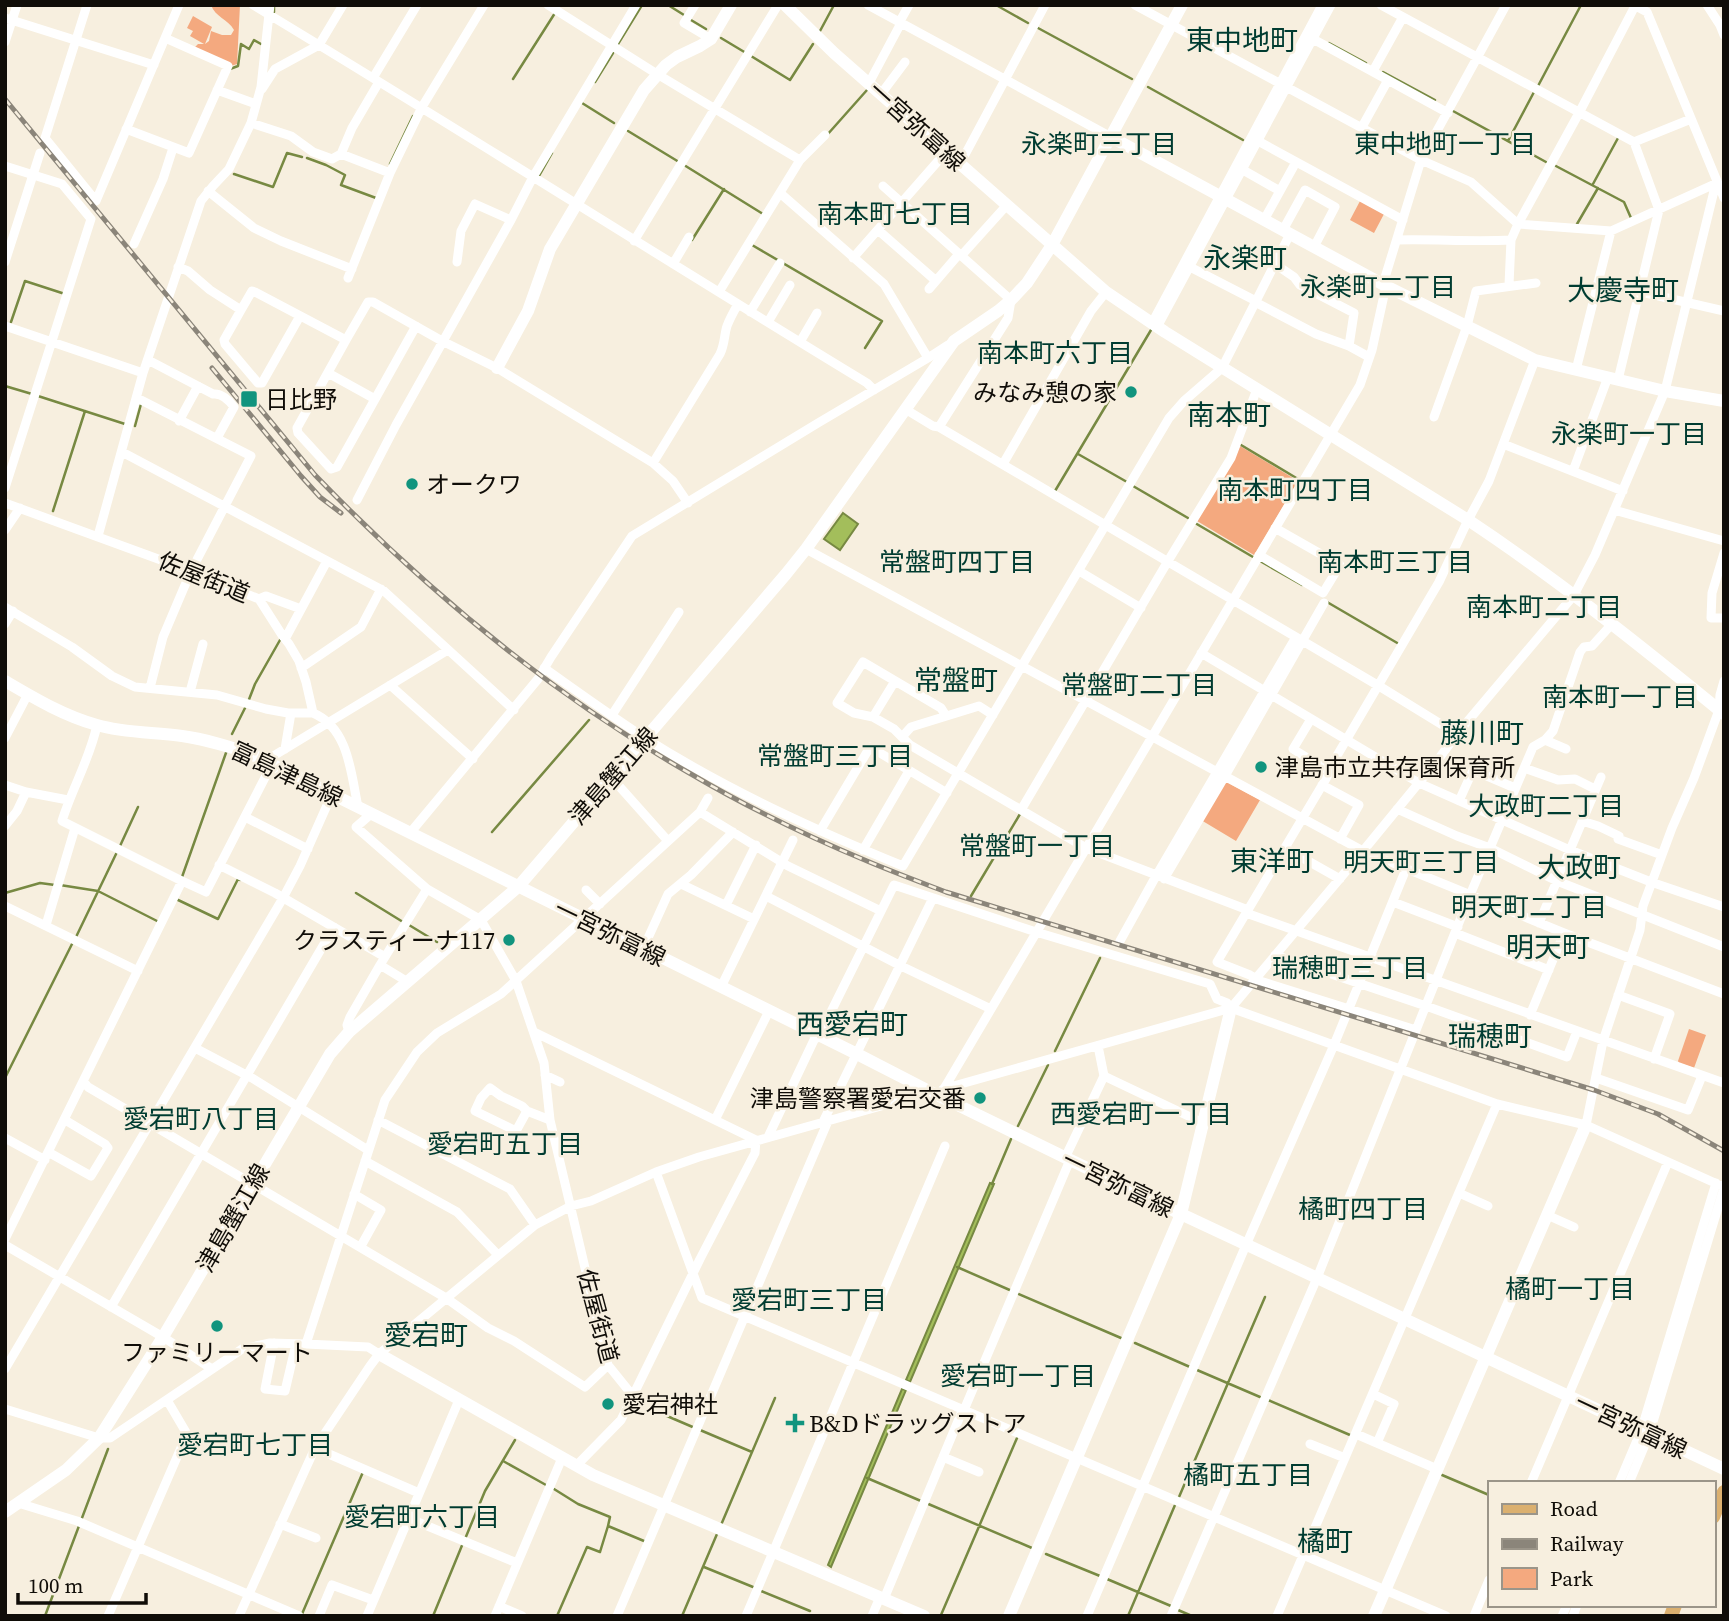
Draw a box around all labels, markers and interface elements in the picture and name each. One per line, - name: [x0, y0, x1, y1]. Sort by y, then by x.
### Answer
- district label: 東中地町: [1186, 21, 1298, 59]
- street label: 一宮弥富線: [861, 74, 973, 178]
- district label: 永楽町三丁目: [1021, 126, 1177, 162]
- district label: 東中地町一丁目: [1354, 126, 1536, 162]
- district label: 南本町七丁目: [817, 196, 973, 232]
- district label: 永楽町: [1203, 239, 1287, 277]
- district label: 永楽町二丁目: [1300, 269, 1456, 305]
- district label: 大慶寺町: [1567, 271, 1679, 309]
- district label: 南本町六丁目: [977, 335, 1133, 371]
- place label: みなみ憩の家: [973, 376, 1117, 409]
- place label: 日比野: [265, 383, 337, 416]
- marker: みなみ憩の家: [1123, 384, 1139, 400]
- marker: 日比野: [239, 389, 259, 409]
- district label: 南本町: [1187, 396, 1271, 434]
- district label: 永楽町一丁目: [1551, 416, 1707, 452]
- place label: オークワ: [426, 468, 522, 501]
- district label: 南本町四丁目: [1217, 472, 1373, 508]
- marker: オークワ: [404, 476, 420, 492]
- street label: 佐屋街道: [153, 544, 255, 610]
- district label: 常盤町四丁目: [879, 544, 1035, 580]
- district label: 南本町三丁目: [1317, 544, 1473, 580]
- district label: 南本町二丁目: [1466, 589, 1622, 625]
- district label: 常盤町: [914, 661, 998, 699]
- district label: 常盤町二丁目: [1061, 667, 1217, 703]
- district label: 南本町一丁目: [1542, 679, 1698, 715]
- district label: 藤川町: [1440, 714, 1524, 752]
- street label: 津島蟹江線: [561, 720, 665, 832]
- street label: 富島津島線: [226, 734, 348, 814]
- district label: 常盤町三丁目: [757, 738, 913, 774]
- place label: 津島市立共存園保育所: [1275, 751, 1515, 784]
- marker: 津島市立共存園保育所: [1253, 759, 1269, 775]
- district label: 大政町二丁目: [1468, 788, 1624, 824]
- district label: 常盤町一丁目: [959, 828, 1115, 864]
- district label: 東洋町: [1230, 842, 1314, 880]
- district label: 明天町三丁目: [1343, 844, 1499, 880]
- district label: 大政町: [1537, 848, 1621, 886]
- district label: 明天町二丁目: [1451, 889, 1607, 925]
- street label: 一宮弥富線: [549, 892, 671, 974]
- place label: クラスティーナ117: [293, 924, 495, 957]
- district label: 明天町: [1506, 928, 1590, 966]
- marker: クラスティーナ117: [501, 932, 517, 948]
- district label: 瑞穂町三丁目: [1272, 950, 1428, 986]
- district label: 西愛宕町: [796, 1005, 908, 1043]
- district label: 瑞穂町: [1448, 1017, 1532, 1055]
- place label: 津島警察署愛宕交番: [750, 1082, 966, 1115]
- marker: 津島警察署愛宕交番: [972, 1090, 988, 1106]
- district label: 西愛宕町一丁目: [1050, 1096, 1232, 1132]
- district label: 愛宕町八丁目: [123, 1101, 279, 1137]
- district label: 愛宕町五丁目: [427, 1126, 583, 1162]
- street label: 一宮弥富線: [1057, 1143, 1179, 1225]
- street label: 津島蟹江線: [189, 1158, 277, 1278]
- district label: 橘町四丁目: [1298, 1191, 1428, 1227]
- street label: 佐屋街道: [570, 1265, 626, 1367]
- district label: 橘町一丁目: [1505, 1271, 1635, 1307]
- district label: 愛宕町三丁目: [731, 1282, 887, 1318]
- district label: 愛宕町: [384, 1316, 468, 1354]
- marker: ファミリーマート: [209, 1318, 225, 1334]
- place label: ファミリーマート: [121, 1336, 313, 1369]
- district label: 愛宕町一丁目: [940, 1358, 1096, 1394]
- street label: 一宮弥富線: [1570, 1386, 1692, 1466]
- place label: 愛宕神社: [622, 1388, 718, 1421]
- marker: 愛宕神社: [600, 1396, 616, 1412]
- place label: B&Dドラッグストア: [809, 1407, 1026, 1440]
- marker: B&Dドラッグストア: [787, 1415, 803, 1431]
- district label: 愛宕町七丁目: [177, 1427, 333, 1463]
- district label: 橘町五丁目: [1183, 1457, 1313, 1493]
- legend: [1488, 1481, 1715, 1607]
- text: Road: [1550, 1494, 1598, 1523]
- district label: 愛宕町六丁目: [344, 1499, 500, 1535]
- district label: 橘町: [1297, 1522, 1353, 1560]
- text: Railway: [1550, 1529, 1624, 1558]
- scale bar: [18, 1562, 145, 1606]
- text: Park: [1550, 1564, 1594, 1593]
- text: 100 m: [28, 1571, 83, 1600]

